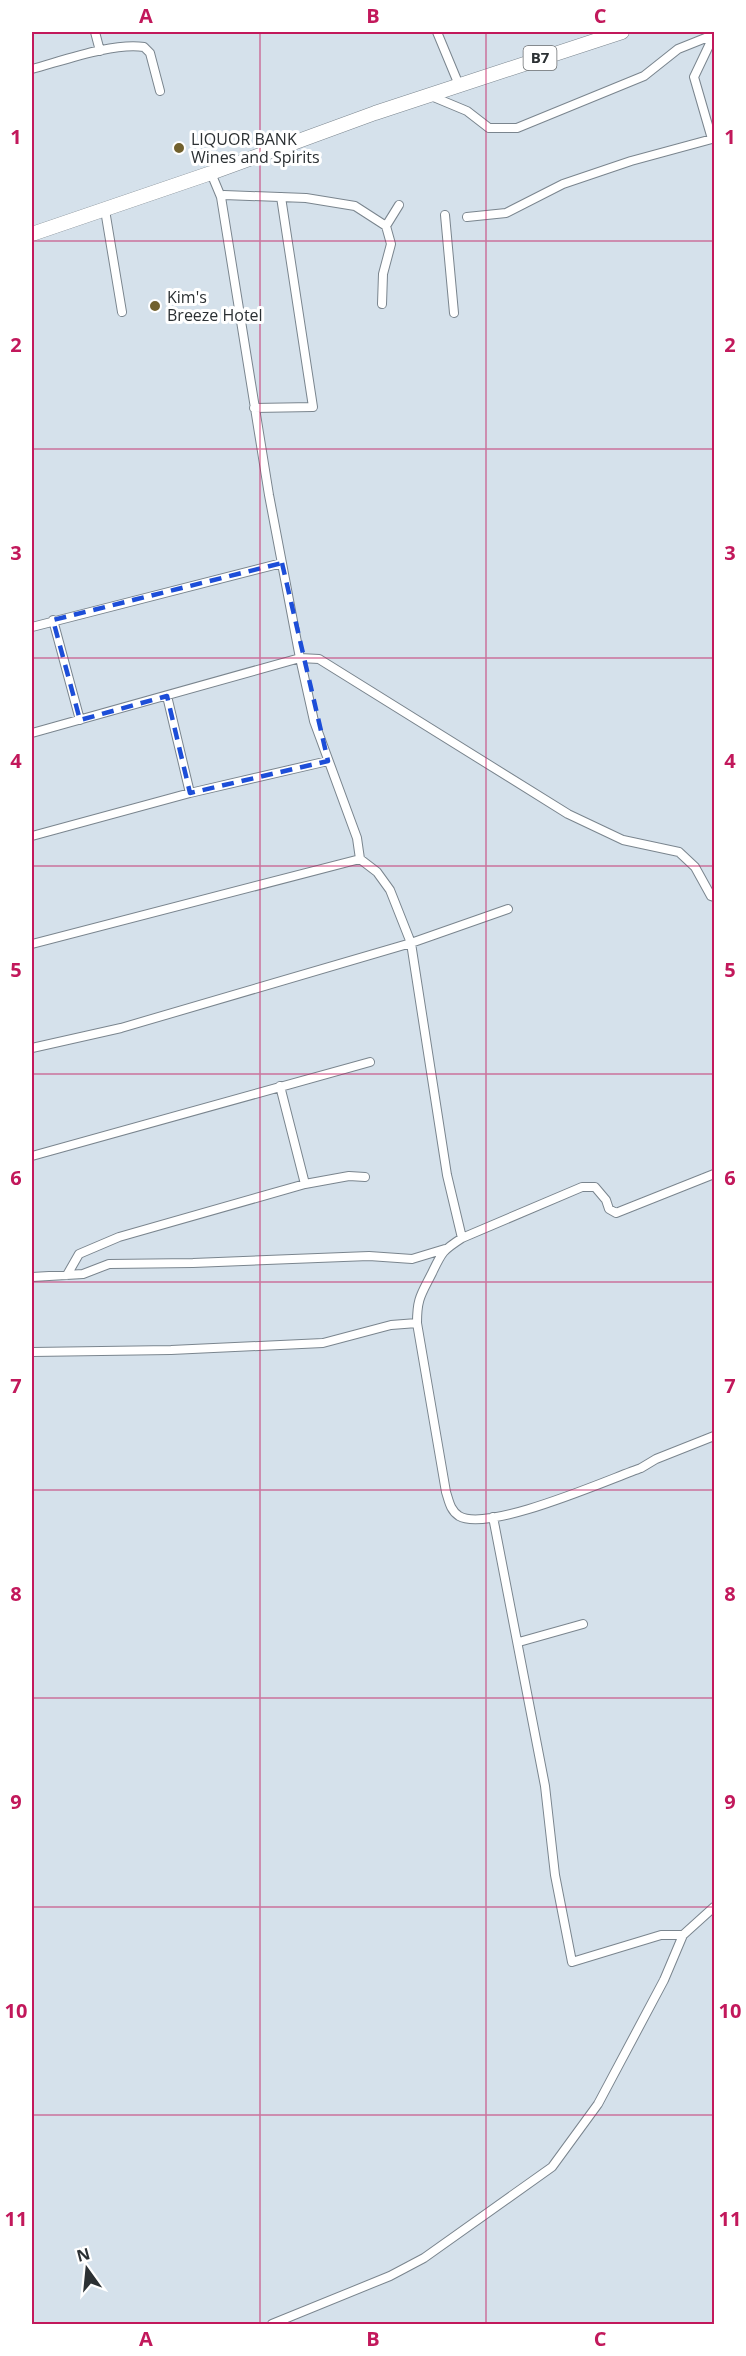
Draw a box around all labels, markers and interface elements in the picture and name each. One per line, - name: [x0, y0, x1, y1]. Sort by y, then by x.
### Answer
- text: A: [139, 2, 153, 29]
- text: B: [366, 2, 380, 29]
- text: C: [594, 2, 607, 29]
- road number: B7: [524, 46, 556, 70]
- text: 1: [10, 123, 22, 150]
- text: 1: [724, 123, 736, 150]
- place label: LIQUOR BANK Wines and Spirits: [191, 128, 320, 168]
- marker: LIQUOR BANK Wines and Spirits: [172, 141, 186, 155]
- place label: Kim's Breeze Hotel: [167, 286, 263, 326]
- marker: Kim's Breeze Hotel: [148, 299, 162, 313]
- text: 2: [10, 331, 22, 358]
- text: 2: [724, 331, 736, 358]
- text: 3: [10, 539, 22, 566]
- text: 3: [724, 539, 736, 566]
- text: 4: [10, 747, 22, 774]
- text: 4: [724, 747, 736, 774]
- text: 5: [10, 956, 22, 983]
- text: 5: [724, 956, 736, 983]
- text: 6: [10, 1164, 22, 1191]
- text: 6: [724, 1164, 736, 1191]
- text: 7: [10, 1372, 22, 1399]
- text: 7: [724, 1372, 736, 1399]
- text: 8: [10, 1580, 22, 1607]
- text: 8: [724, 1580, 736, 1607]
- text: 9: [10, 1788, 22, 1815]
- text: 9: [724, 1788, 736, 1815]
- text: 10: [5, 1997, 27, 2024]
- text: 10: [719, 1997, 741, 2024]
- text: 11: [5, 2205, 27, 2232]
- text: 11: [719, 2205, 741, 2232]
- north arrow: [57, 2239, 117, 2299]
- text: N: [74, 2242, 92, 2267]
- text: A: [139, 2325, 153, 2352]
- text: B: [366, 2325, 380, 2352]
- text: C: [594, 2325, 607, 2352]

